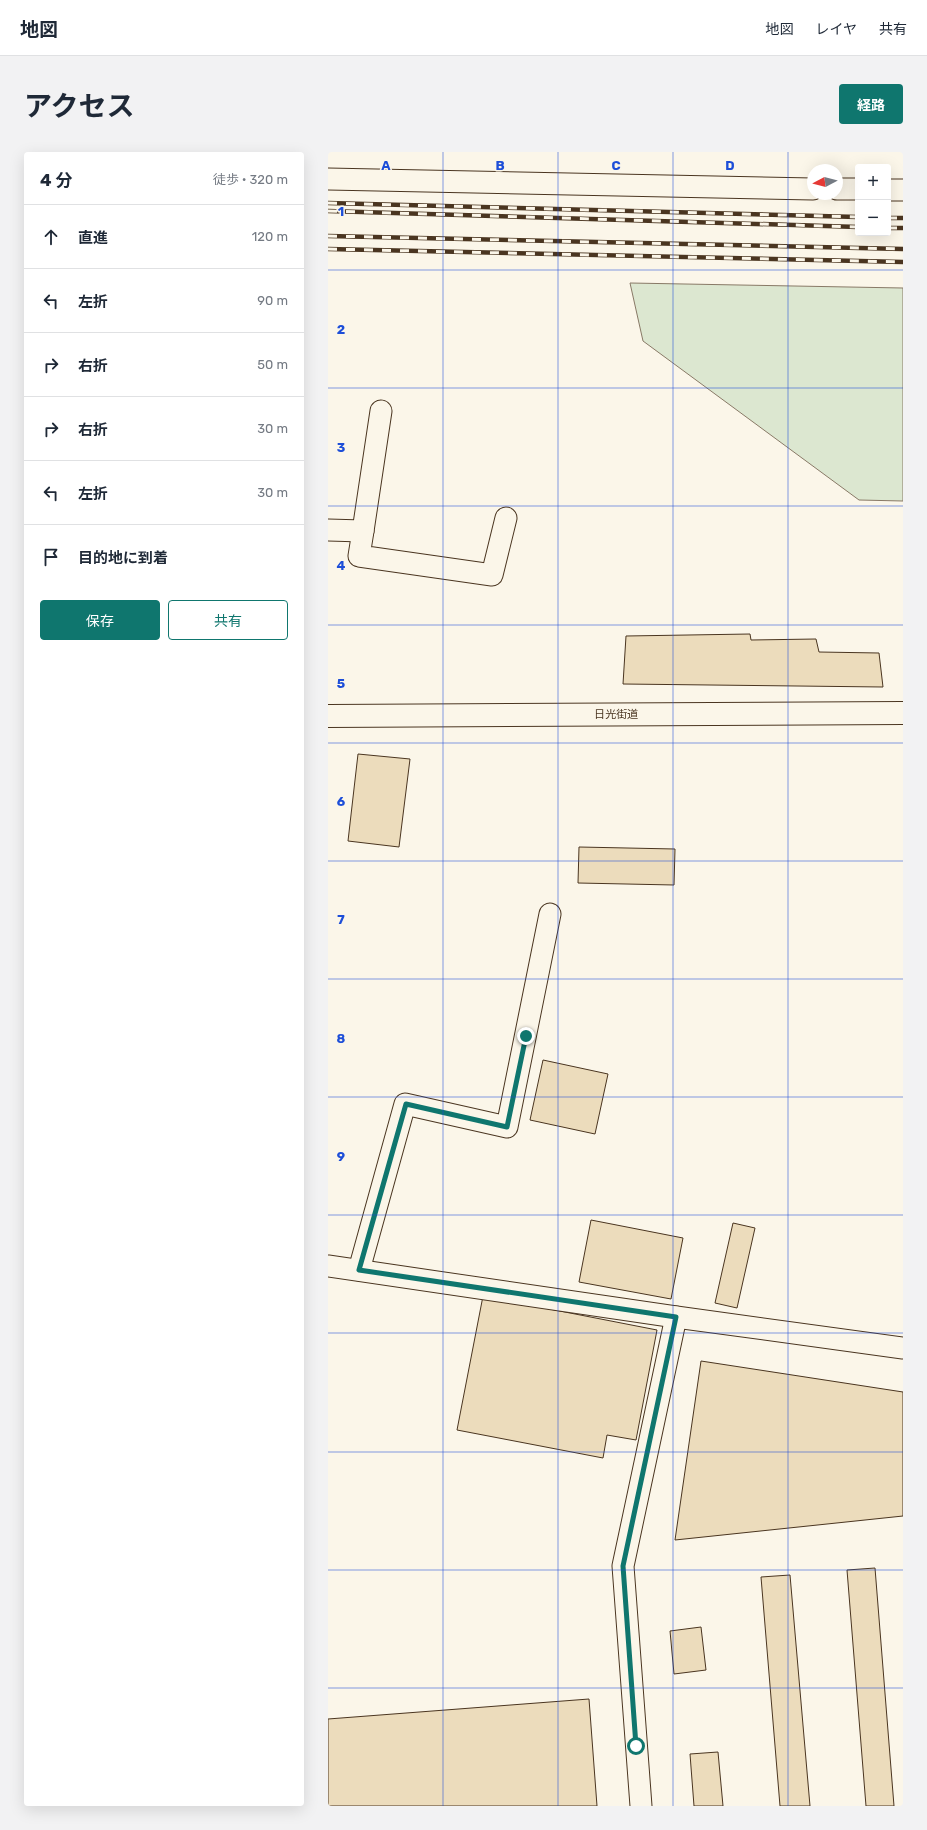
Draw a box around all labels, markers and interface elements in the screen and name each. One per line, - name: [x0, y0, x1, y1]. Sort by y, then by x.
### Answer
- text: 地図: [20, 18, 58, 41]
- text: 地図: [765, 21, 793, 38]
- text: レイヤ: [815, 21, 857, 38]
- text: 共有: [879, 21, 907, 38]
- button: 経路: [839, 84, 903, 124]
- text: アクセス: [24, 90, 135, 123]
- text: A: [381, 158, 391, 173]
- text: B: [495, 158, 505, 173]
- text: C: [611, 158, 621, 173]
- text: D: [725, 158, 735, 173]
- north arrow: [807, 164, 843, 200]
- map controls: [855, 164, 891, 236]
- button: +: [855, 164, 891, 200]
- text: 4 分: [40, 170, 72, 190]
- text: 徒歩 · 320 m: [213, 172, 288, 187]
- button: −: [855, 200, 891, 236]
- text: 1: [338, 204, 344, 219]
- icon: ahead: [40, 226, 62, 248]
- text: 直進: [78, 229, 108, 247]
- text: 120 m: [252, 229, 288, 244]
- icon: left: [40, 290, 62, 312]
- text: 左折: [78, 293, 108, 311]
- text: 90 m: [257, 293, 288, 308]
- text: 2: [337, 322, 345, 337]
- icon: right: [40, 354, 62, 376]
- text: 右折: [78, 357, 108, 375]
- text: 50 m: [257, 357, 288, 372]
- icon: right: [40, 418, 62, 440]
- text: 右折: [78, 421, 108, 439]
- text: 30 m: [257, 421, 288, 436]
- text: 3: [337, 440, 346, 455]
- icon: left: [40, 482, 62, 504]
- text: 左折: [78, 485, 108, 503]
- text: 30 m: [257, 485, 288, 500]
- icon: arrive: [40, 546, 62, 568]
- text: 目的地に到着: [78, 549, 168, 567]
- text: 4: [337, 558, 346, 573]
- button: 保存: [40, 600, 160, 640]
- button: 共有: [168, 600, 288, 640]
- text: 5: [337, 676, 345, 691]
- street label: 日光街道: [594, 708, 638, 721]
- text: 6: [337, 794, 346, 809]
- text: 7: [337, 912, 345, 927]
- route end: [517, 1027, 535, 1045]
- text: 8: [337, 1031, 346, 1046]
- text: 9: [337, 1149, 345, 1164]
- route start: [627, 1737, 645, 1755]

